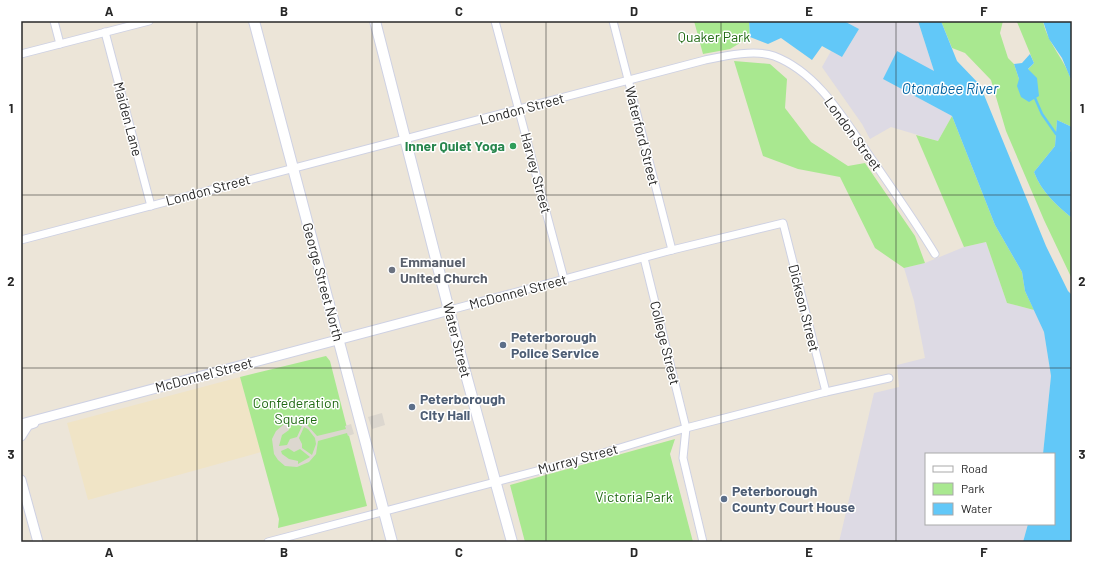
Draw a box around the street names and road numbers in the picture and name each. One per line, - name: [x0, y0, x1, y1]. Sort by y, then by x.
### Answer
- street label: Maiden Lane: [110, 80, 147, 158]
- street label: Waterford Street: [622, 84, 663, 187]
- street label: London Street: [478, 89, 566, 128]
- street label: London Street: [821, 94, 886, 174]
- street label: Harvey Street: [518, 131, 555, 215]
- street label: London Street: [164, 170, 252, 209]
- street label: George Street North: [299, 221, 348, 343]
- street label: Dickson Street: [785, 262, 824, 353]
- street label: McDonnel Street: [467, 270, 569, 313]
- street label: College Street: [647, 299, 684, 387]
- street label: Water Street: [440, 300, 475, 379]
- street label: McDonnel Street: [153, 353, 255, 396]
- street label: Murray Street: [536, 440, 620, 477]

